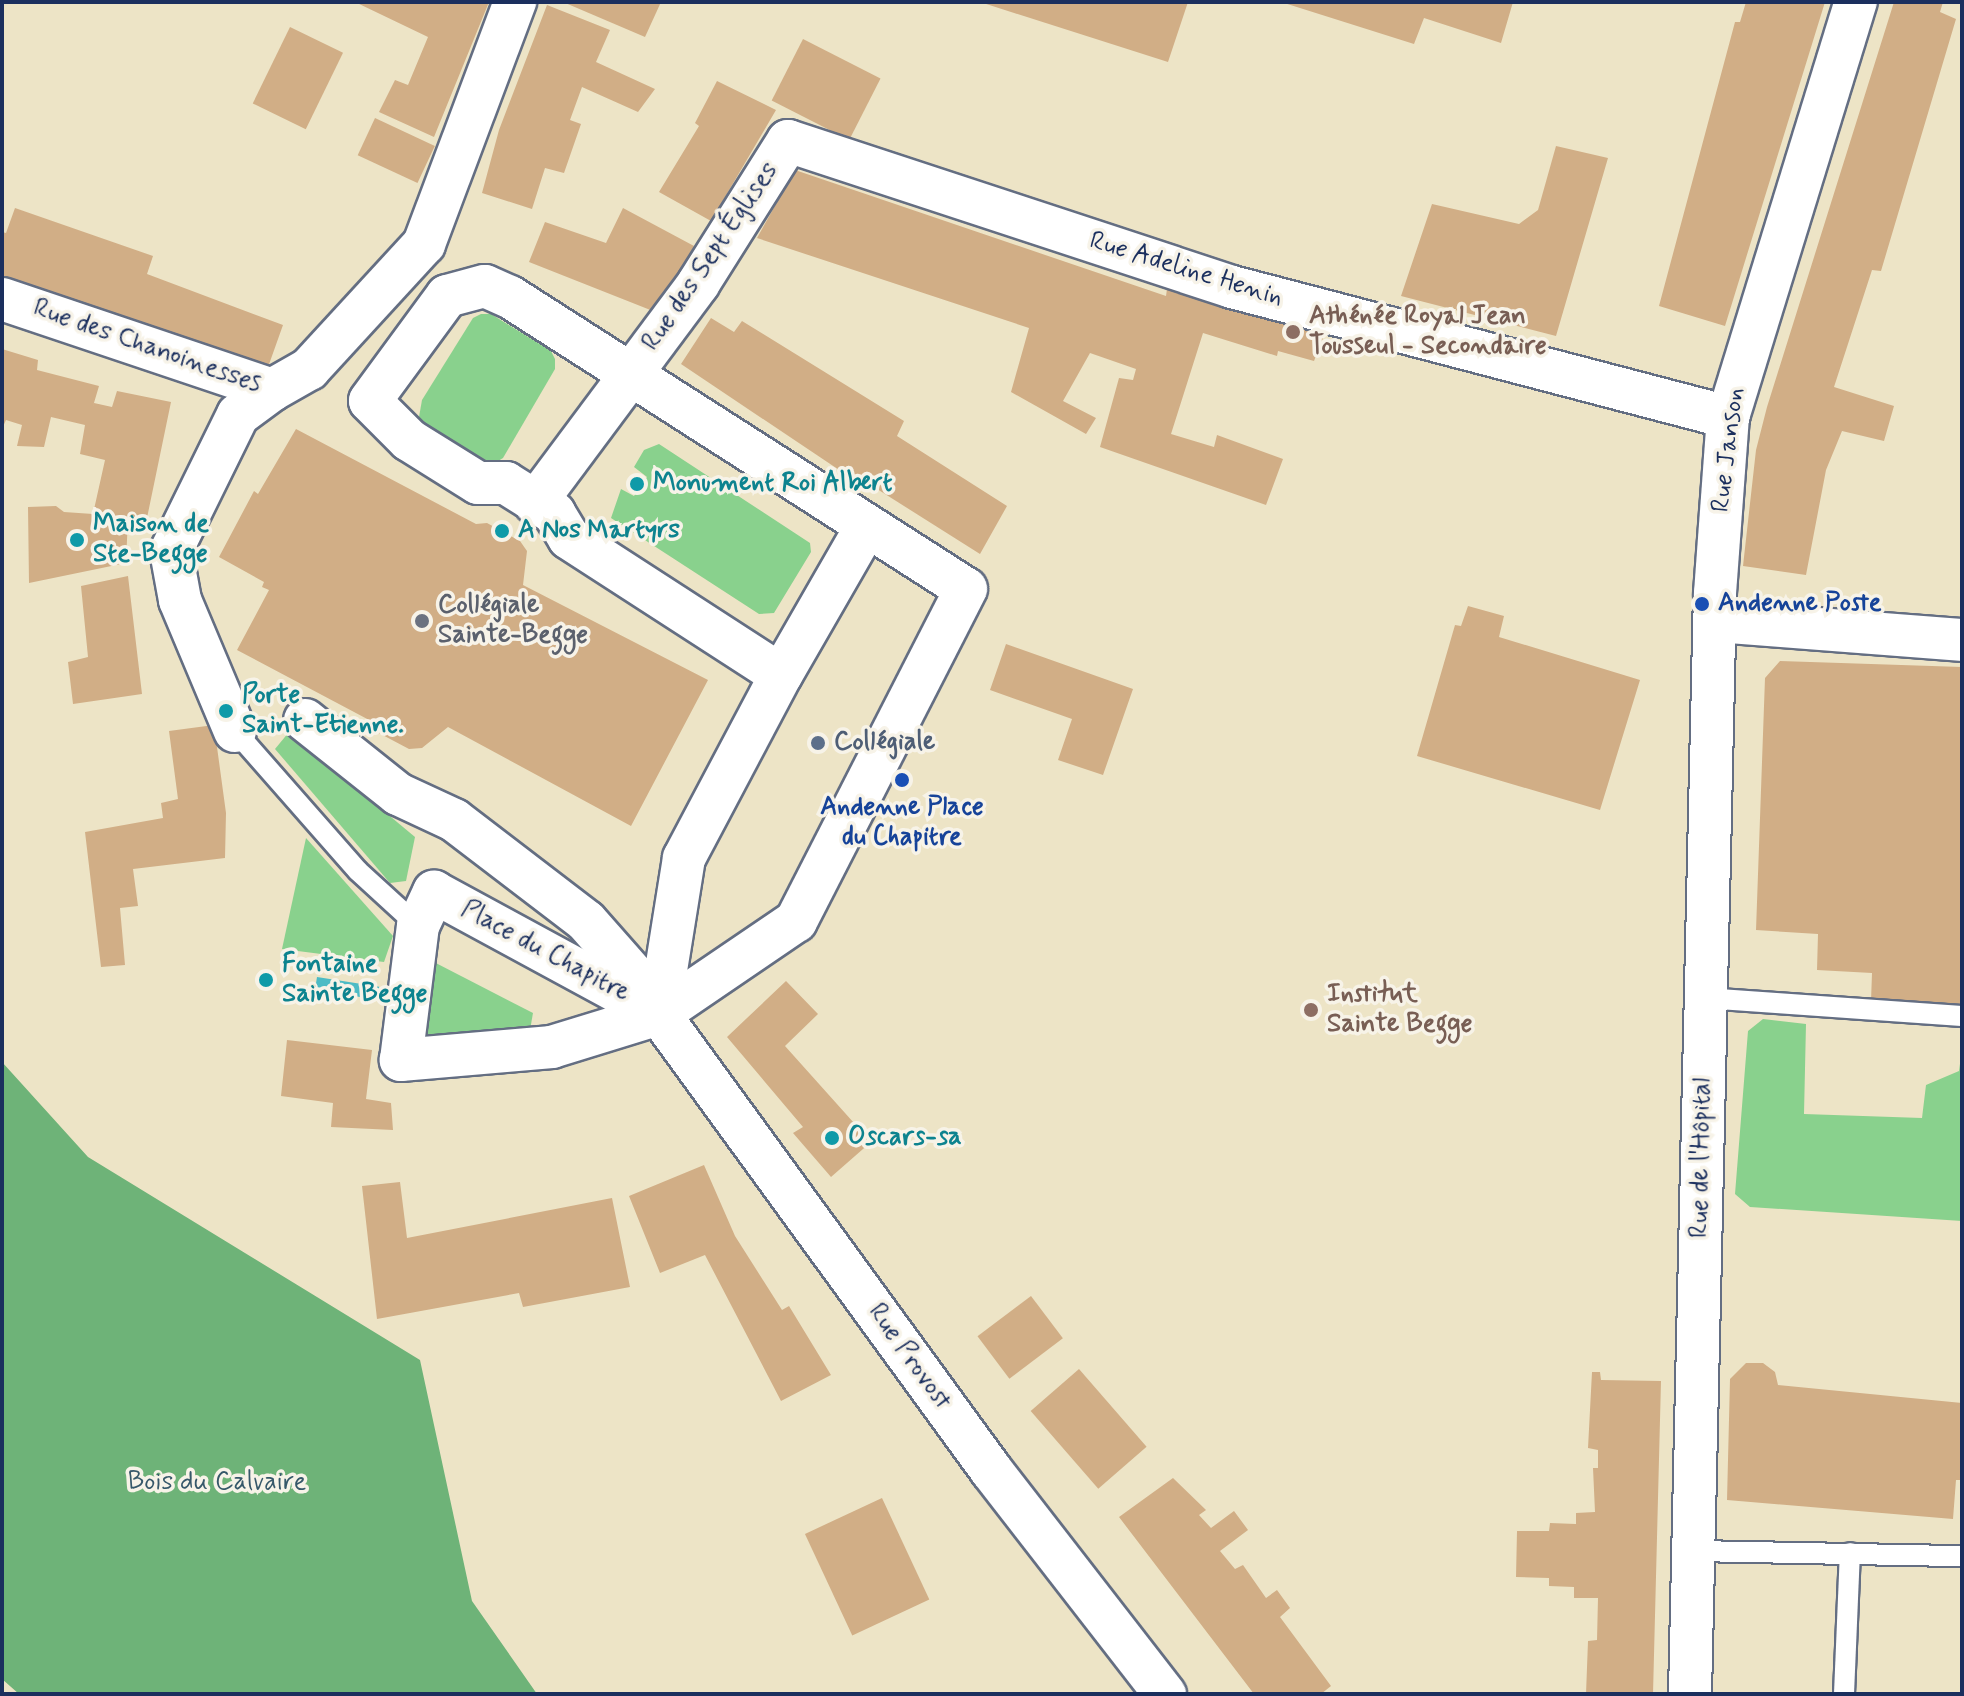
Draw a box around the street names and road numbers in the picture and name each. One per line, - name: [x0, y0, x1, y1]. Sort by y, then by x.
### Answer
- street label: Rue des Sept Églises: [635, 155, 787, 359]
- street label: Rue Adeline Henin: [1084, 225, 1288, 315]
- street label: Rue des Chanoinesses: [28, 293, 266, 401]
- street label: Rue Janson: [1706, 387, 1752, 513]
- street label: Place du Chapitre: [452, 893, 638, 1011]
- street label: Rue de l'Hôpital: [1685, 1077, 1719, 1239]
- street label: Rue Provost: [860, 1298, 958, 1416]

